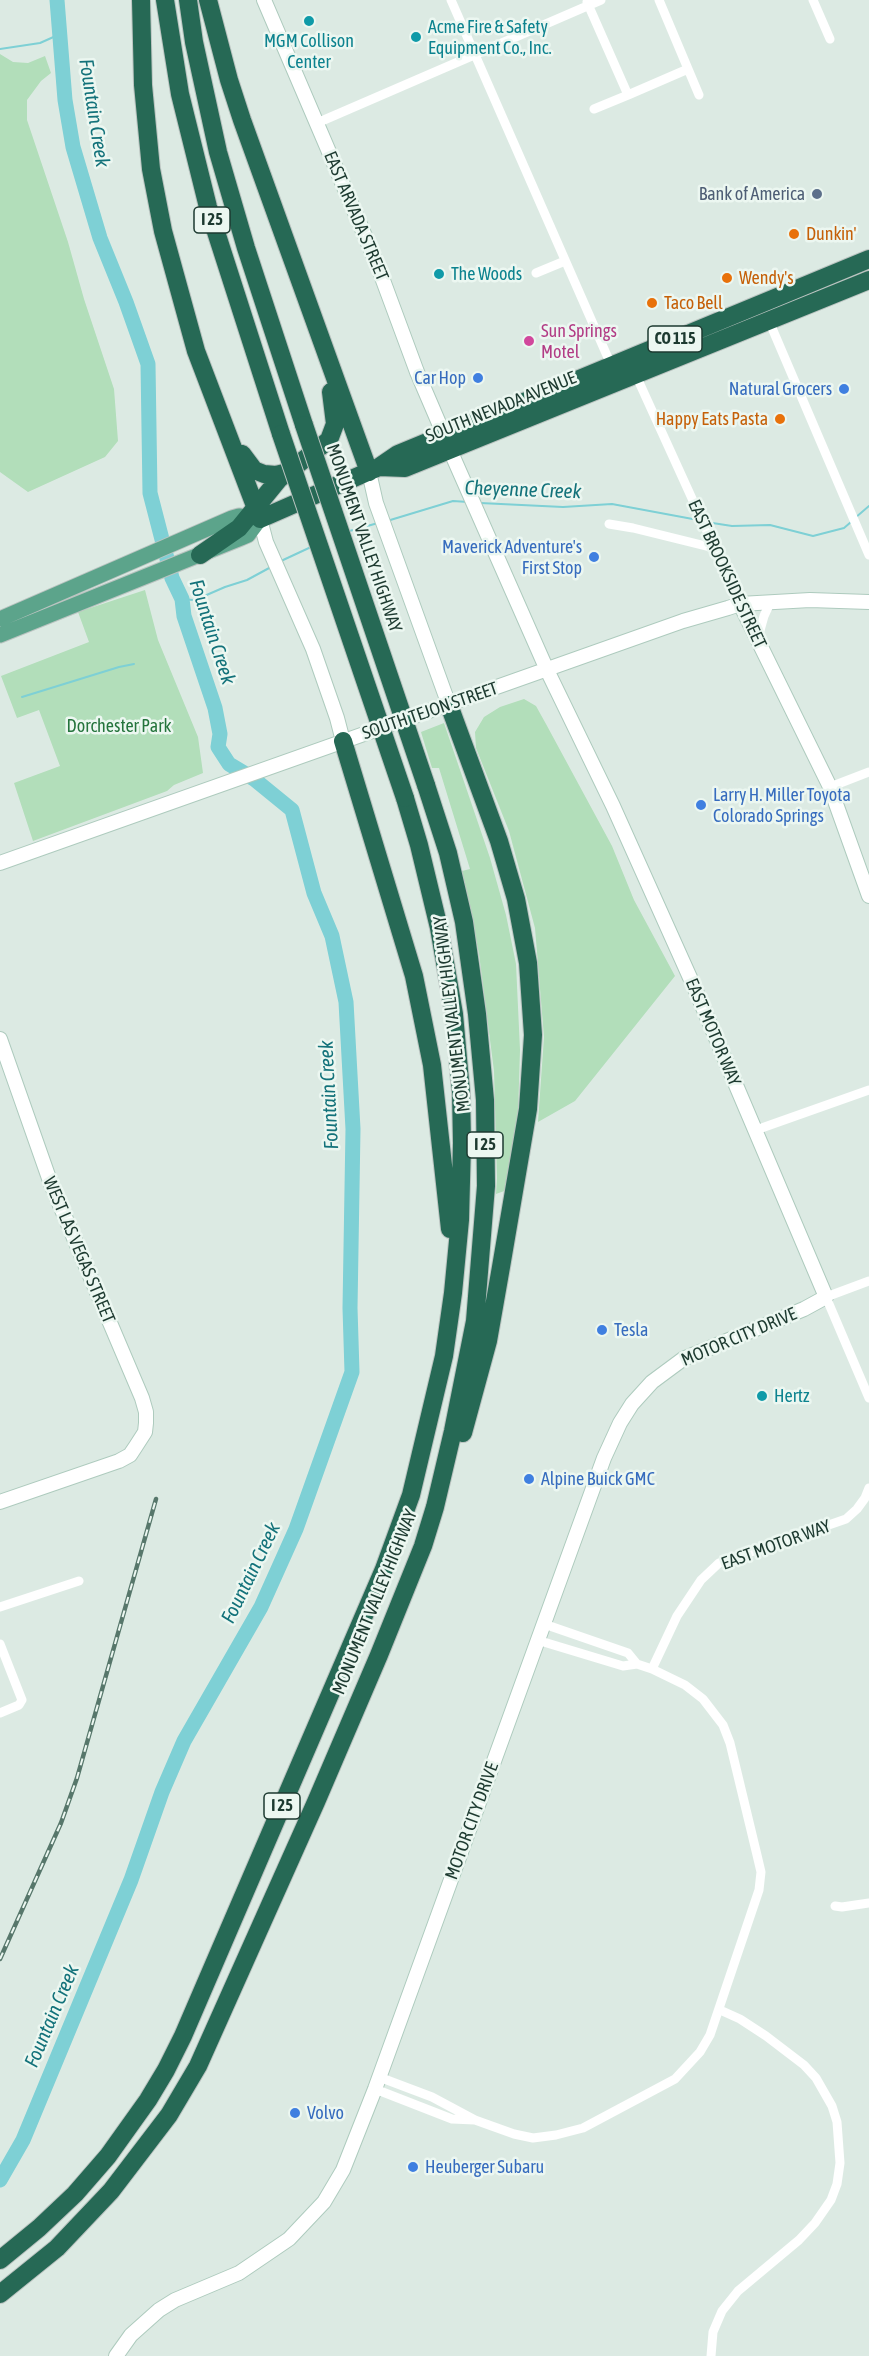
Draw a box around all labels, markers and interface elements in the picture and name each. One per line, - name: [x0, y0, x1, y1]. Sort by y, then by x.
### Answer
- marker: MGM Collison Center: [302, 14, 316, 28]
- place label: Acme Fire & Safety Equipment Co., Inc.: [428, 16, 552, 58]
- place label: MGM Collison Center: [264, 30, 354, 72]
- marker: Acme Fire & Safety Equipment Co., Inc.: [409, 30, 423, 44]
- water label: Fountain Creek: [74, 57, 114, 169]
- street label: EAST ARVADA STREET: [319, 148, 393, 284]
- place label: Bank of America: [699, 183, 805, 205]
- marker: Bank of America: [810, 187, 824, 201]
- road number: I 25: [194, 207, 230, 233]
- place label: Dunkin': [806, 223, 856, 245]
- marker: Dunkin': [787, 227, 801, 241]
- place label: The Woods: [451, 263, 522, 285]
- marker: The Woods: [432, 267, 446, 281]
- place label: Wendy's: [739, 267, 794, 289]
- marker: Wendy's: [720, 271, 734, 285]
- place label: Taco Bell: [664, 292, 723, 314]
- marker: Taco Bell: [645, 296, 659, 310]
- place label: Sun Springs Motel: [541, 320, 617, 362]
- road number: CO 115: [648, 326, 702, 352]
- marker: Sun Springs Motel: [522, 334, 536, 348]
- place label: Car Hop: [414, 367, 466, 389]
- street label: SOUTH NEVADA AVENUE: [423, 367, 579, 447]
- marker: Car Hop: [471, 371, 485, 385]
- place label: Natural Grocers: [729, 378, 832, 400]
- marker: Natural Grocers: [837, 382, 851, 396]
- place label: Happy Eats Pasta: [656, 408, 768, 430]
- marker: Happy Eats Pasta: [773, 412, 787, 426]
- street label: MONUMENT VALLEY HIGHWAY: [322, 441, 406, 635]
- water label: Cheyenne Creek: [464, 476, 582, 504]
- street label: EAST BROOKSIDE STREET: [683, 496, 771, 652]
- place label: Maverick Adventure's First Stop: [442, 536, 582, 578]
- marker: Maverick Adventure's First Stop: [587, 550, 601, 564]
- water label: Fountain Creek: [184, 576, 240, 688]
- street label: SOUTH TEJON STREET: [359, 678, 501, 744]
- park label: Dorchester Park: [67, 715, 171, 737]
- place label: Larry H. Miller Toyota Colorado Springs: [713, 784, 851, 826]
- marker: Larry H. Miller Toyota Colorado Springs: [694, 798, 708, 812]
- street label: MONUMENT VALLEY HIGHWAY: [429, 915, 475, 1113]
- street label: EAST MOTOR WAY: [681, 975, 745, 1089]
- water label: Fountain Creek: [314, 1040, 344, 1150]
- road number: I 25: [467, 1132, 503, 1158]
- street label: WEST LAS VEGAS STREET: [38, 1174, 120, 1326]
- street label: MOTOR CITY DRIVE: [678, 1303, 800, 1371]
- place label: Tesla: [614, 1319, 648, 1341]
- marker: Tesla: [595, 1323, 609, 1337]
- place label: Hertz: [774, 1385, 809, 1407]
- marker: Hertz: [755, 1389, 769, 1403]
- place label: Alpine Buick GMC: [541, 1468, 655, 1490]
- marker: Alpine Buick GMC: [522, 1472, 536, 1486]
- street label: MONUMENT VALLEY HIGHWAY: [328, 1506, 422, 1698]
- street label: EAST MOTOR WAY: [718, 1515, 834, 1575]
- water label: Fountain Creek: [216, 1519, 286, 1627]
- street label: MOTOR CITY DRIVE: [441, 1760, 503, 1882]
- road number: I 25: [264, 1793, 300, 1819]
- water label: Fountain Creek: [20, 1961, 84, 2071]
- place label: Volvo: [307, 2102, 344, 2124]
- marker: Volvo: [288, 2106, 302, 2120]
- place label: Heuberger Subaru: [425, 2156, 544, 2178]
- marker: Heuberger Subaru: [406, 2160, 420, 2174]

